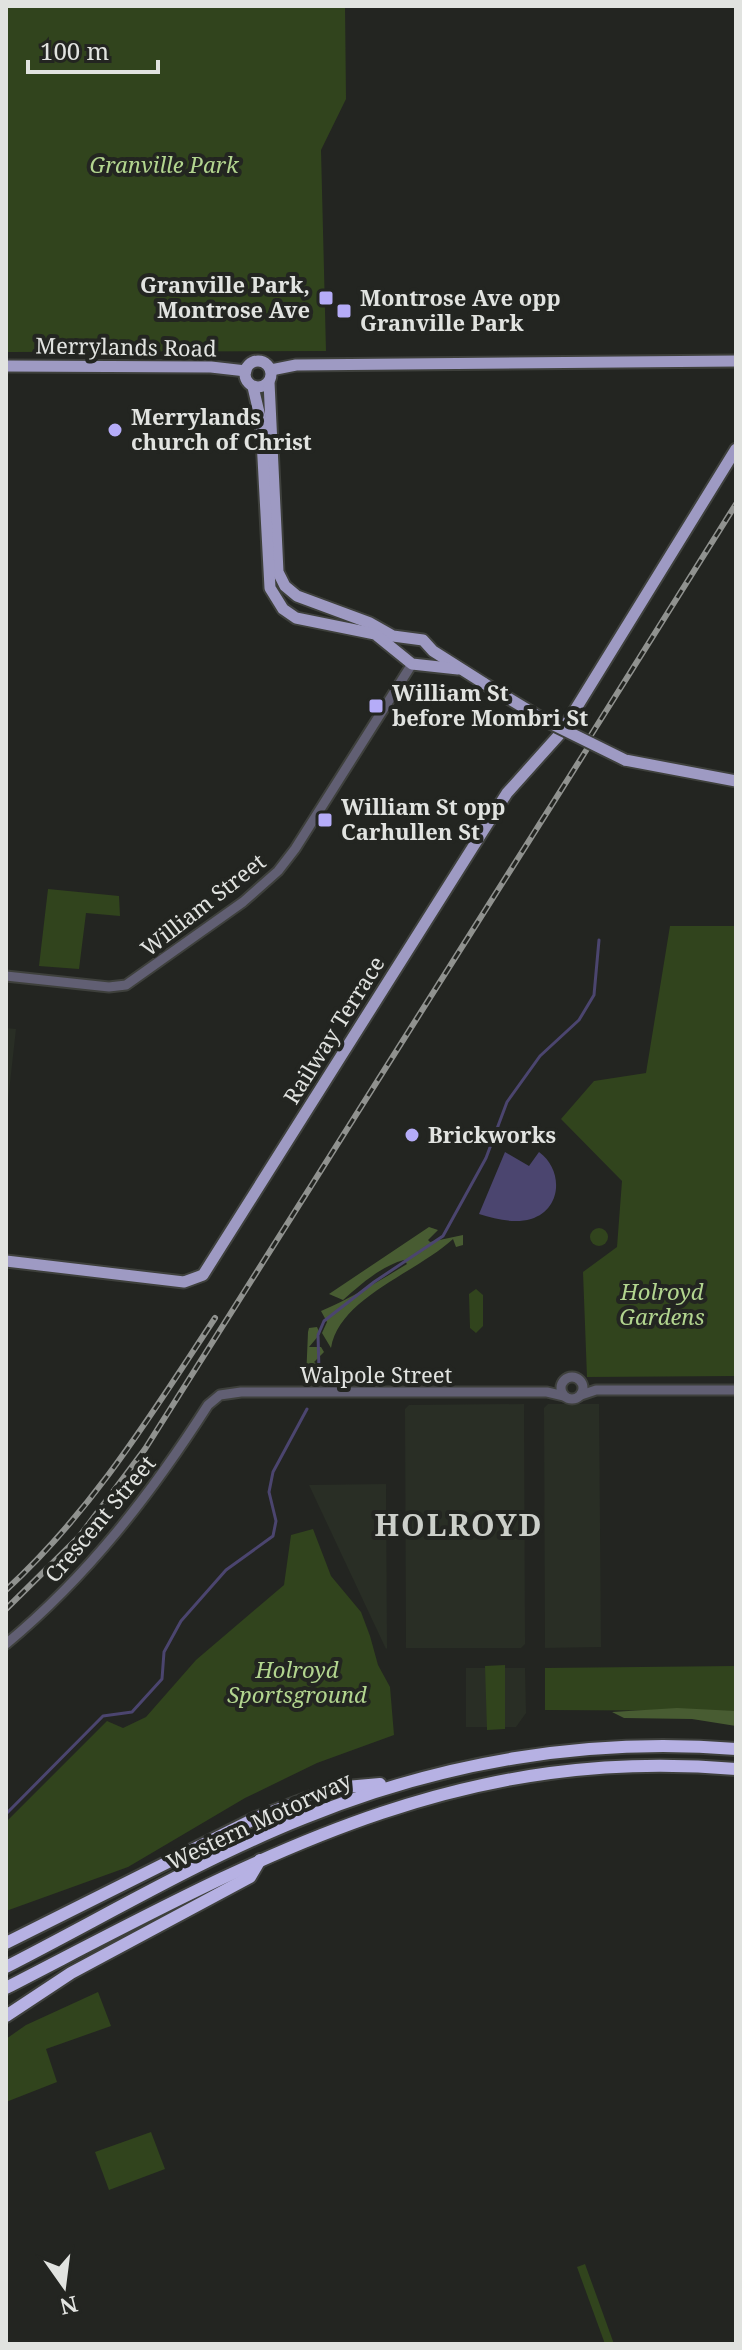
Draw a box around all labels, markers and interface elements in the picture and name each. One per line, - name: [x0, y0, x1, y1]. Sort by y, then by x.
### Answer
- scale bar: [28, 24, 158, 74]
- text: 100 m: [40, 34, 109, 67]
- park label: Granville Park: [89, 149, 240, 179]
- place label: Granville Park, Montrose Ave: [140, 269, 310, 324]
- place label: Montrose Ave opp Granville Park: [360, 282, 561, 337]
- marker: Granville Park, Montrose Ave: [317, 289, 335, 307]
- marker: Montrose Ave opp Granville Park: [335, 302, 353, 320]
- street label: Merrylands Road: [35, 329, 217, 363]
- place label: Merrylands church of Christ: [131, 401, 312, 456]
- marker: Merrylands church of Christ: [106, 421, 124, 439]
- place label: William St before Mombri St: [392, 677, 588, 732]
- marker: William St before Mombri St: [367, 697, 385, 715]
- place label: William St opp Carhullen St: [341, 791, 505, 846]
- marker: William St opp Carhullen St: [316, 811, 334, 829]
- street label: William Street: [134, 846, 271, 963]
- street label: Railway Terrace: [276, 950, 391, 1109]
- place label: Brickworks: [428, 1119, 556, 1149]
- marker: Brickworks: [403, 1126, 421, 1144]
- park label: Holroyd Gardens: [619, 1276, 705, 1331]
- street label: Walpole Street: [300, 1359, 453, 1389]
- street label: Crescent Street: [37, 1448, 161, 1588]
- district label: HOLROYD: [374, 1504, 544, 1545]
- park label: Holroyd Sportsground: [227, 1654, 367, 1709]
- street label: Western Motorway: [161, 1764, 356, 1876]
- north arrow: [24, 2246, 104, 2326]
- text: N: [57, 2290, 81, 2323]

